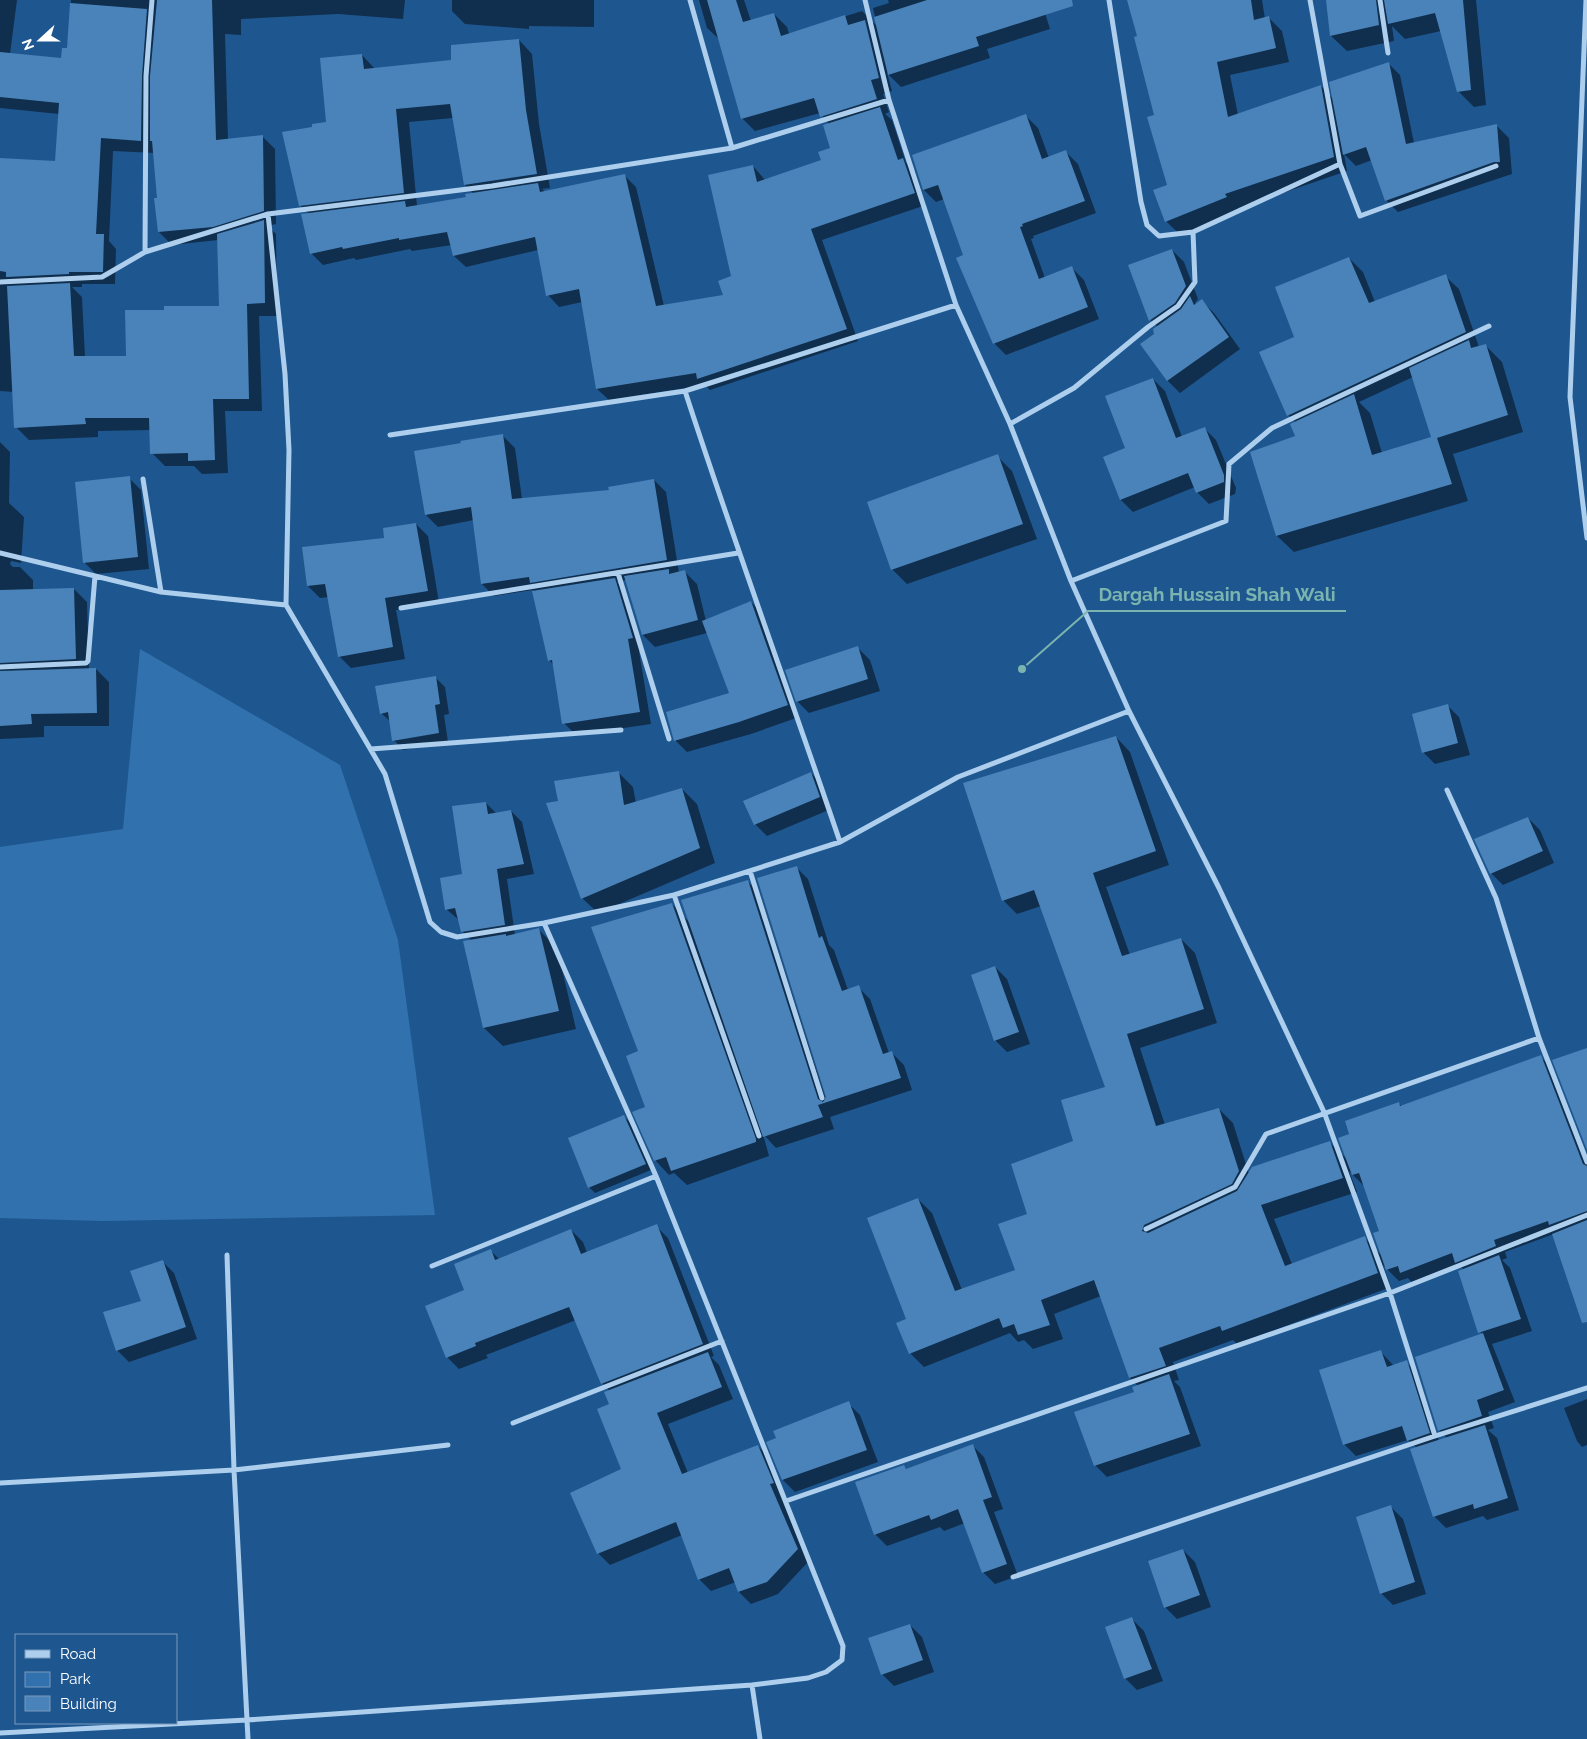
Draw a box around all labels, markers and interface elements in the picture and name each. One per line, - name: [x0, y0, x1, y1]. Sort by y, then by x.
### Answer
- north arrow: [15, 15, 65, 65]
- text: N: [18, 37, 37, 53]
- callout: Dargah Hussain Shah Wali: [1088, 577, 1346, 611]
- text: Dargah Hussain Shah Wali: [1098, 583, 1336, 605]
- legend: [15, 1634, 178, 1724]
- text: Road: [60, 1645, 96, 1663]
- text: Park: [60, 1670, 91, 1688]
- text: Building: [60, 1695, 117, 1713]

